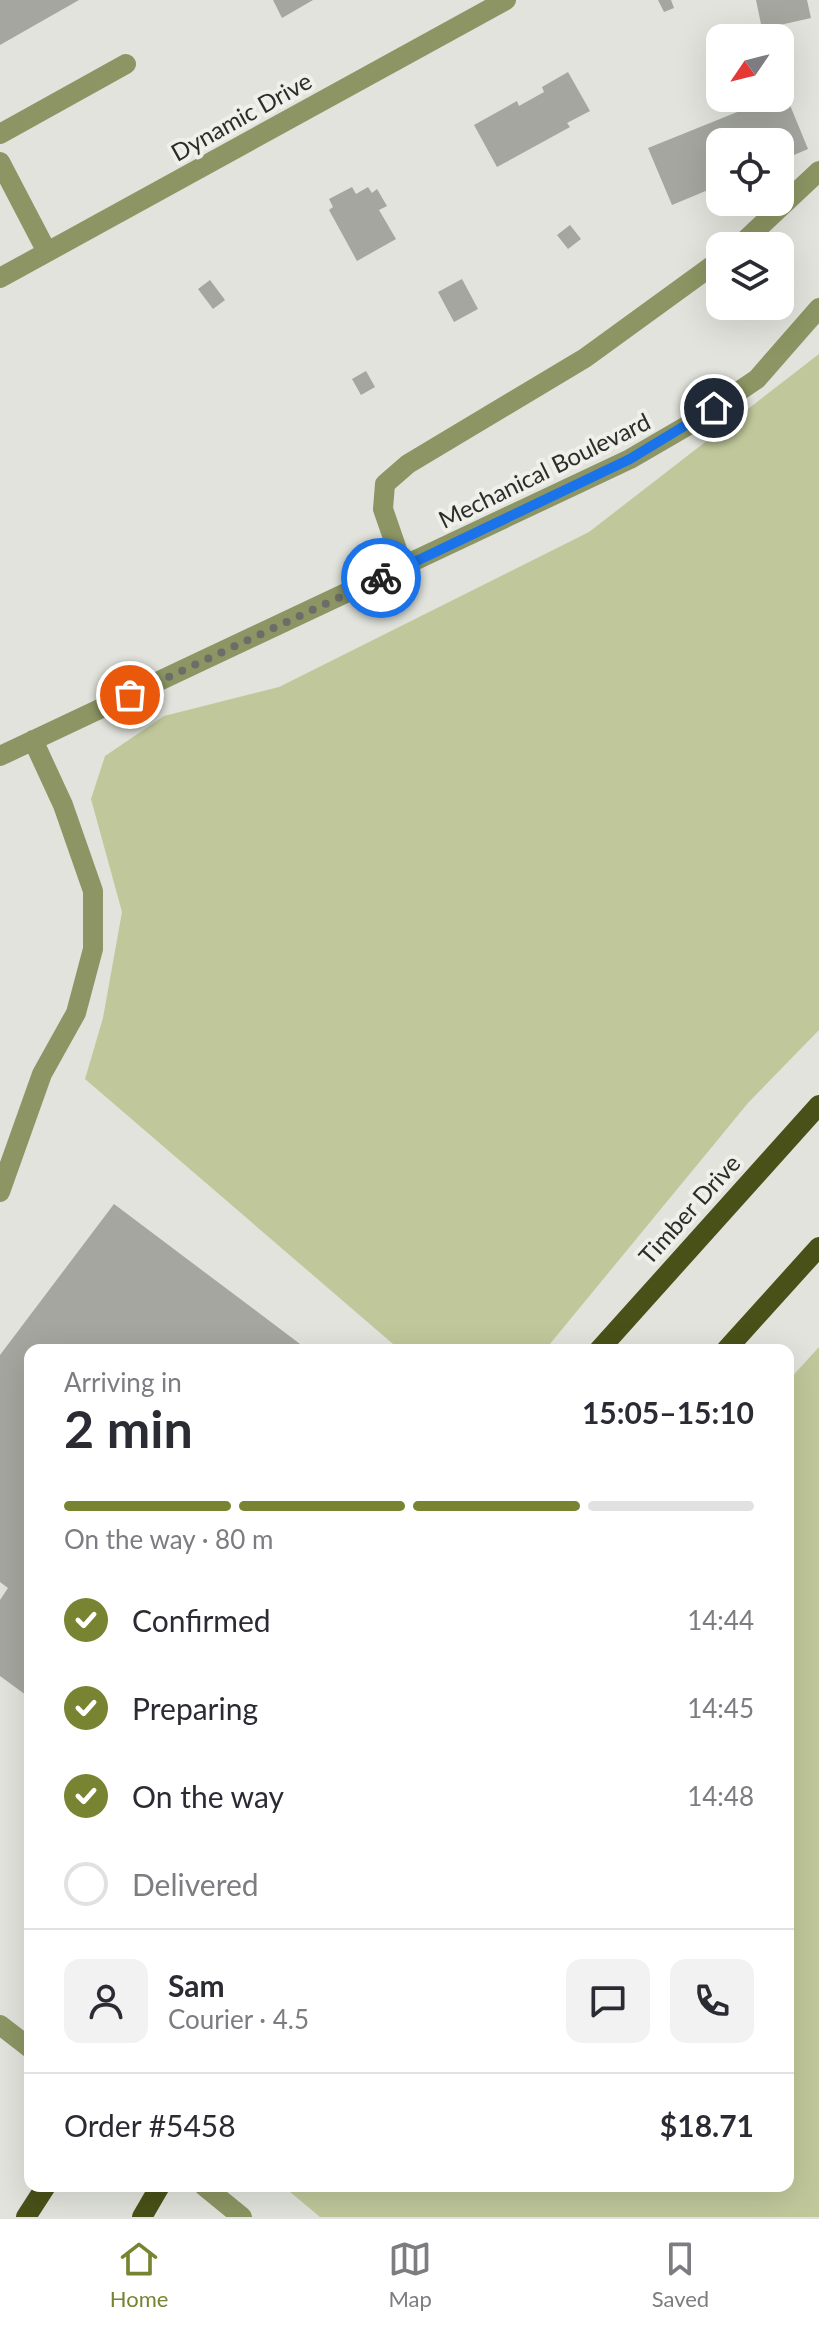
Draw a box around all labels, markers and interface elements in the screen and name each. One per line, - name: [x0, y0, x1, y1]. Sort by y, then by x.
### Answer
- north arrow: [706, 24, 794, 112]
- map controls: [706, 24, 794, 320]
- street label: Dynamic Drive: [166, 65, 316, 167]
- button: locate: [706, 128, 794, 216]
- button: layers: [706, 232, 794, 320]
- pin: [680, 374, 748, 442]
- icon: home: [692, 386, 736, 430]
- street label: Mechanical Boulevard: [433, 406, 655, 534]
- courier: [341, 538, 421, 618]
- icon: bike: [359, 556, 403, 600]
- pin: [96, 661, 164, 729]
- icon: bag: [108, 673, 152, 717]
- street label: Timber Drive: [632, 1148, 746, 1270]
- text: Arriving in: [64, 1366, 182, 1398]
- text: 15:05–15:10: [582, 1394, 754, 1430]
- text: 2 min: [64, 1397, 193, 1459]
- text: On the way · 80 m: [64, 1523, 273, 1555]
- icon: check: [64, 1598, 108, 1642]
- text: Confirmed: [132, 1602, 271, 1638]
- text: 14:44: [687, 1604, 754, 1636]
- icon: check: [64, 1686, 108, 1730]
- text: Preparing: [132, 1690, 258, 1726]
- text: 14:45: [687, 1692, 754, 1724]
- icon: check: [64, 1774, 108, 1818]
- text: On the way: [132, 1778, 284, 1814]
- text: 14:48: [687, 1780, 754, 1812]
- text: Delivered: [132, 1866, 259, 1902]
- button: person: [64, 1959, 148, 2043]
- button: chat: [566, 1959, 650, 2043]
- button: phone: [670, 1959, 754, 2043]
- text: Sam: [168, 1967, 225, 2003]
- text: Courier · 4.5: [168, 2003, 309, 2035]
- text: Order #5458: [64, 2107, 236, 2143]
- text: $18.71: [660, 2107, 754, 2143]
- tab: Home: [110, 2237, 168, 2312]
- tab: Map: [388, 2237, 432, 2312]
- tab: Saved: [652, 2237, 709, 2312]

